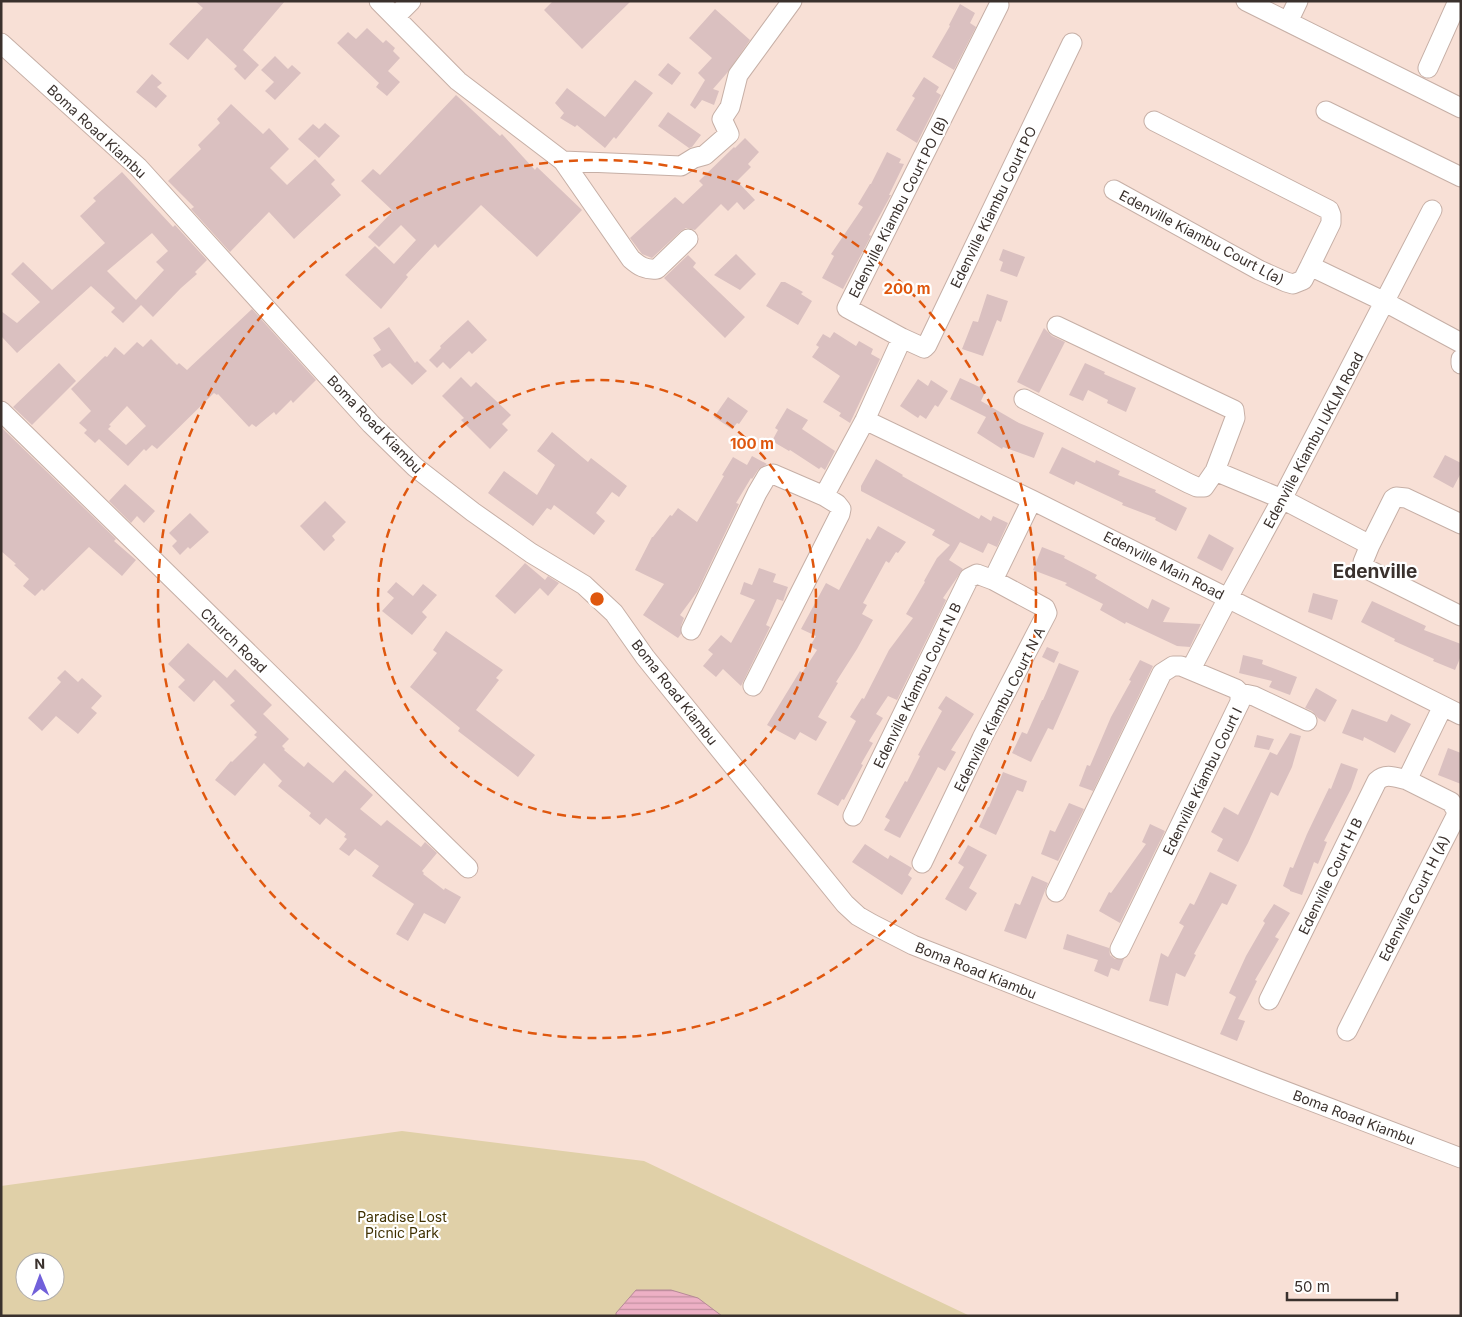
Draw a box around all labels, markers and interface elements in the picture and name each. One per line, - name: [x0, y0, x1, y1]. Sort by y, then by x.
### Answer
- street label: Boma Road Kiambu: [44, 81, 150, 181]
- street label: Edenville Kiambu Court PO (B): [845, 114, 951, 300]
- street label: Edenville Kiambu Court PO: [946, 123, 1040, 291]
- street label: Edenville Kiambu Court L(a): [1117, 186, 1287, 288]
- text: 200 m: [884, 279, 930, 298]
- street label: Edenville Kiambu IJKLM Road: [1259, 349, 1367, 531]
- street label: Boma Road Kiambu: [324, 372, 426, 476]
- text: 100 m: [730, 434, 774, 453]
- street label: Edenville Main Road: [1101, 527, 1227, 603]
- district label: Edenville: [1333, 560, 1417, 583]
- centre of rings: [588, 590, 606, 608]
- street label: Edenville Kiambu Court N B: [870, 600, 964, 770]
- street label: Church Road: [197, 604, 271, 676]
- street label: Edenville Kiambu Court N A: [950, 624, 1048, 794]
- street label: Boma Road Kiambu: [628, 636, 722, 748]
- street label: Edenville Kiambu Court I: [1159, 704, 1245, 858]
- street label: Edenville Court H B: [1294, 815, 1366, 937]
- street label: Edenville Court H (A): [1375, 832, 1453, 964]
- street label: Boma Road Kiambu: [913, 938, 1039, 1002]
- street label: Boma Road Kiambu: [1291, 1086, 1417, 1148]
- park label: Paradise Lost Picnic Park: [357, 1208, 447, 1241]
- north arrow: [15, 1252, 65, 1302]
- text: N: [34, 1255, 45, 1272]
- scale bar: [1287, 1270, 1397, 1302]
- text: 50 m: [1294, 1277, 1330, 1296]

